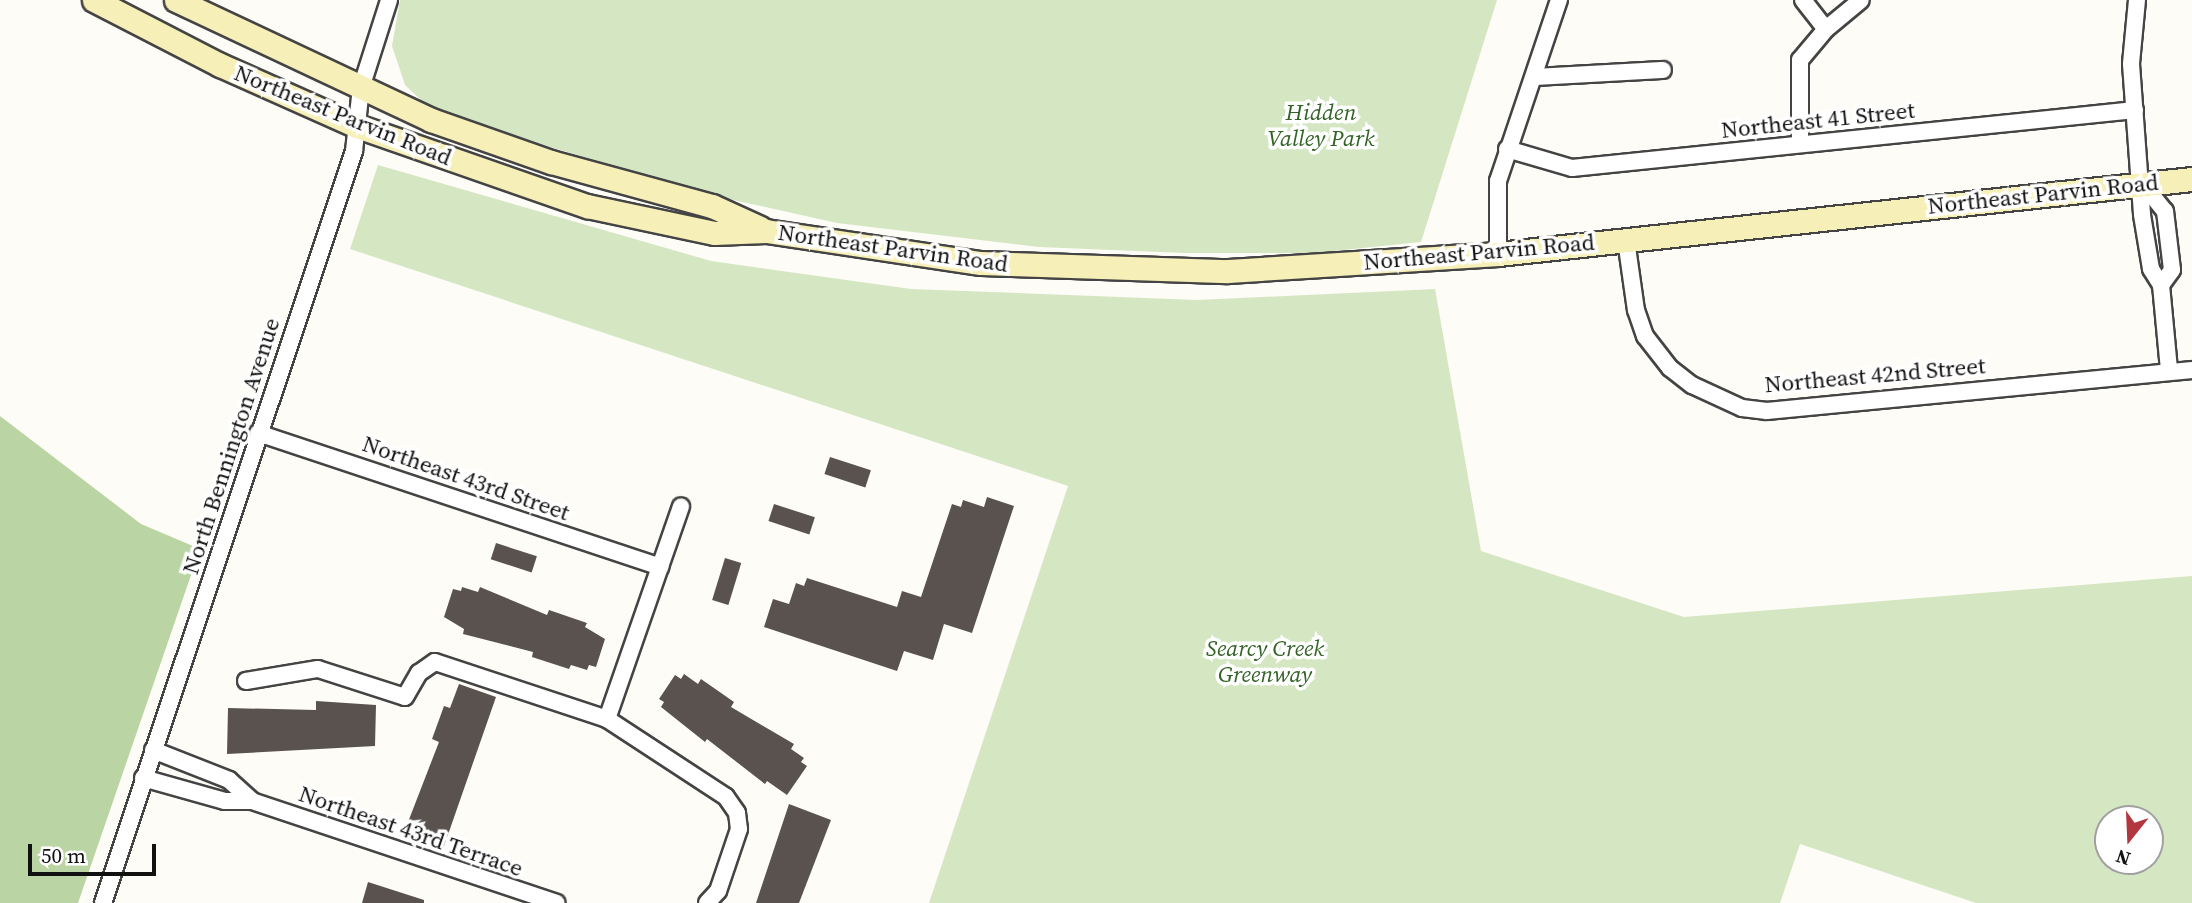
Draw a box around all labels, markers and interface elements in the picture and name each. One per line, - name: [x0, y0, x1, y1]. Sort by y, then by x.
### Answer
- street label: Northeast Parvin Road: [230, 59, 456, 171]
- street label: Northeast 41 Street: [1720, 96, 1916, 144]
- park label: Hidden Valley Park: [1267, 98, 1375, 152]
- street label: Northeast Parvin Road: [1926, 168, 2160, 220]
- street label: Northeast Parvin Road: [776, 218, 1010, 278]
- street label: Northeast Parvin Road: [1362, 228, 1596, 276]
- street label: North Bennington Avenue: [177, 314, 285, 578]
- street label: Northeast 42nd Street: [1763, 352, 1987, 398]
- street label: Northeast 43rd Street: [359, 430, 573, 526]
- park label: Searcy Creek Greenway: [1206, 634, 1324, 688]
- street label: Northeast 43rd Terrace: [295, 780, 527, 882]
- north arrow: [2094, 805, 2164, 875]
- scale bar: [32, 830, 159, 874]
- text: 50 m: [41, 841, 86, 870]
- text: N: [2113, 844, 2134, 873]

